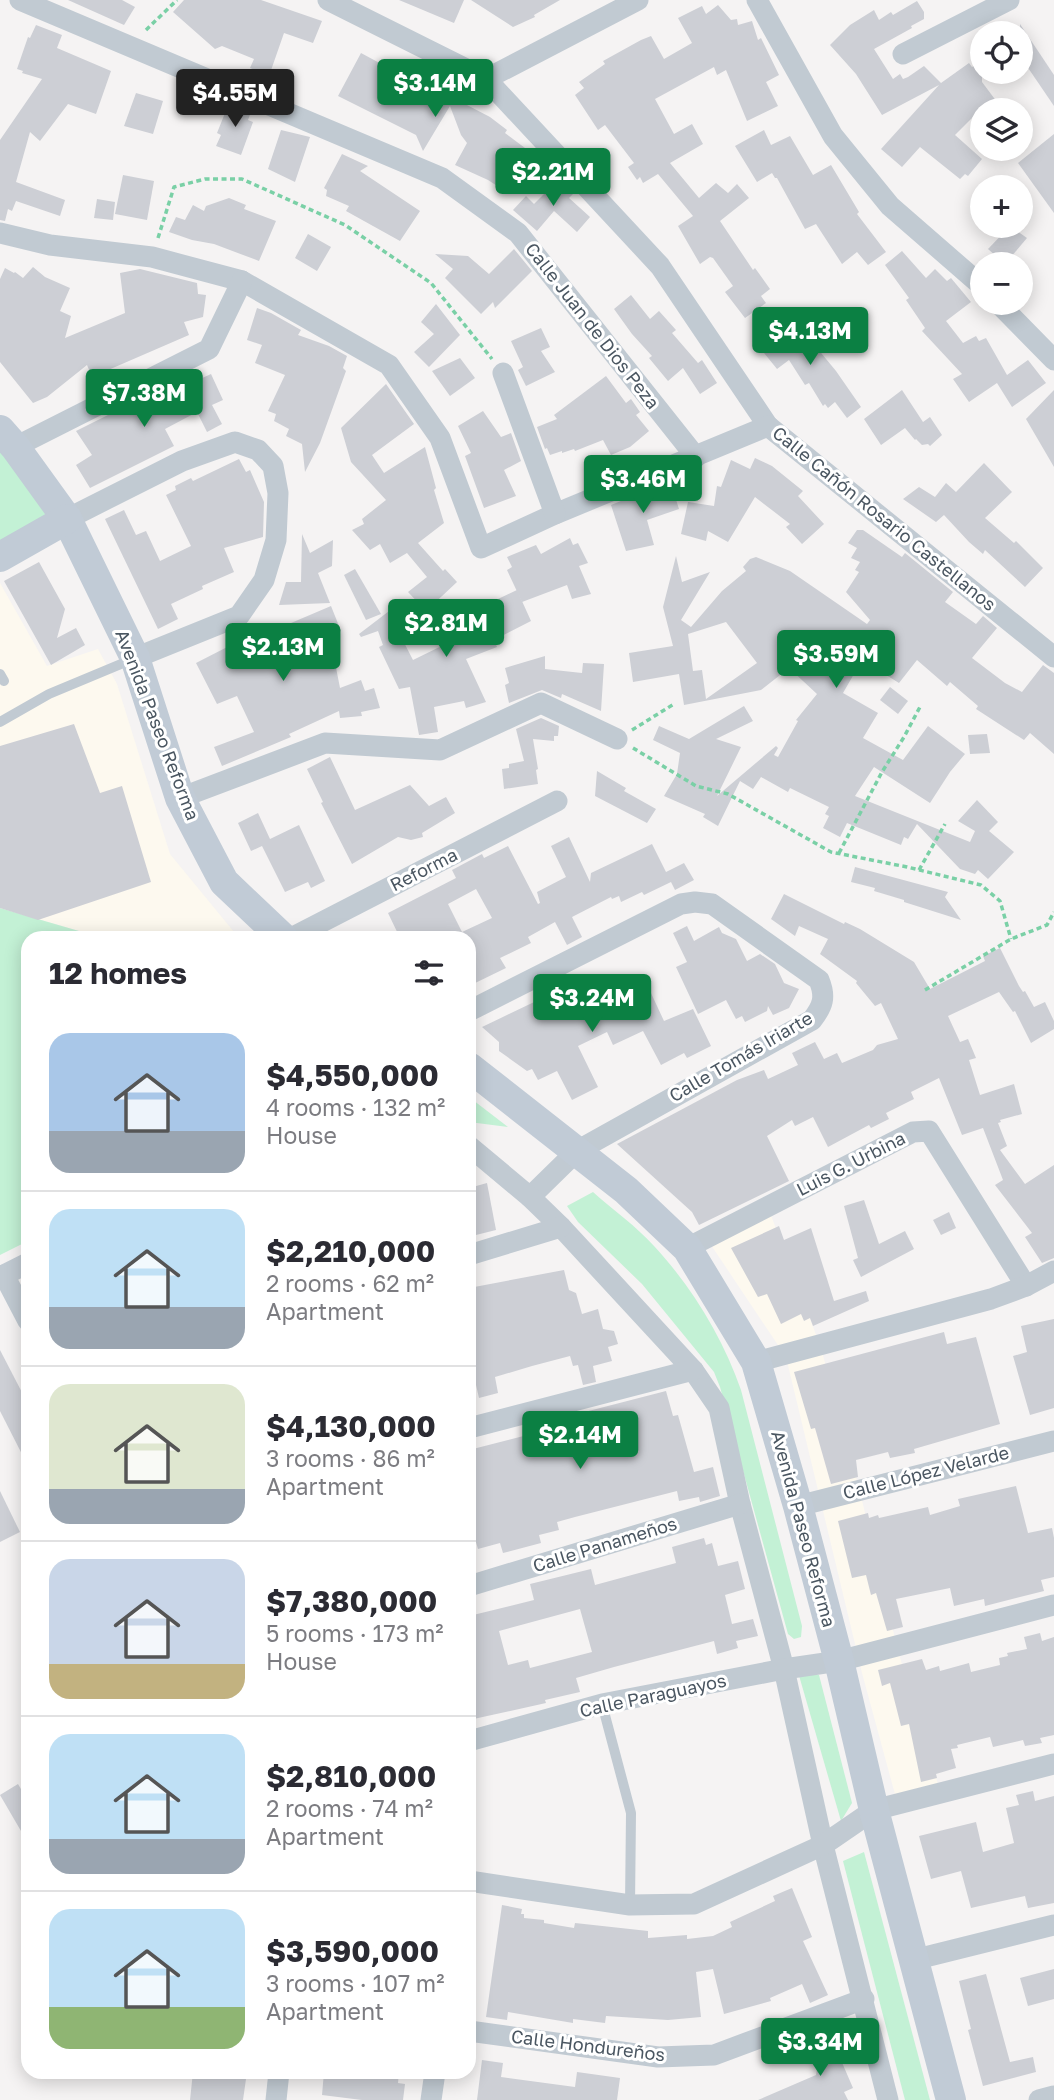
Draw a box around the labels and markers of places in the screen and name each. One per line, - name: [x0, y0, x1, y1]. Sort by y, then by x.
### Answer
- pin: $3.14M: [378, 60, 492, 119]
- pin: $4.55M: [178, 69, 292, 129]
- pin: $2.21M: [496, 148, 610, 208]
- pin: $4.13M: [753, 308, 867, 367]
- pin: $7.38M: [87, 370, 201, 429]
- pin: $3.46M: [586, 456, 700, 515]
- pin: $2.81M: [389, 600, 503, 659]
- pin: $2.13M: [226, 624, 340, 683]
- pin: $3.59M: [779, 630, 893, 690]
- pin: $3.24M: [535, 974, 649, 1034]
- pin: $2.14M: [523, 1412, 637, 1471]
- pin: $3.34M: [763, 2018, 877, 2078]

